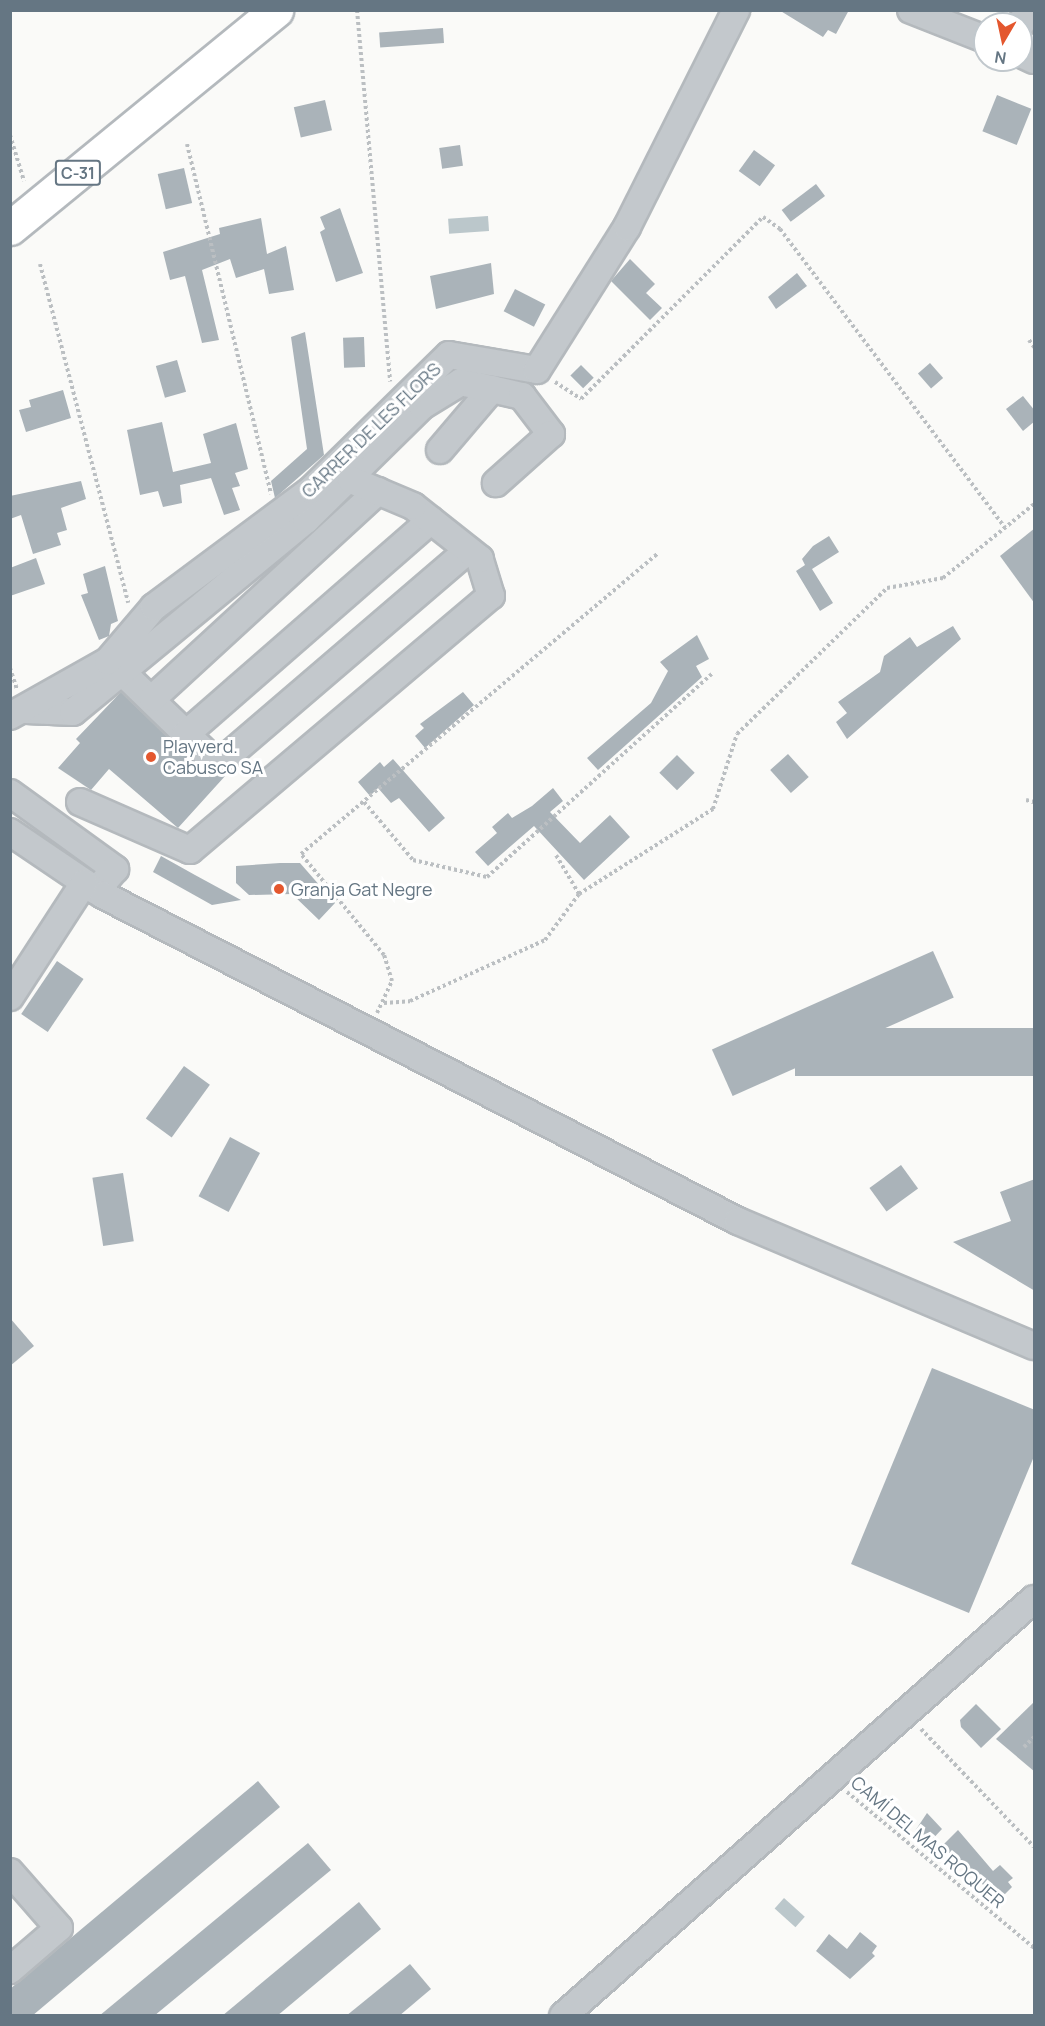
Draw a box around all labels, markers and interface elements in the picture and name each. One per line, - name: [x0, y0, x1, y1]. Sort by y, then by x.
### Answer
- north arrow: [973, 12, 1033, 72]
- text: N: [993, 46, 1008, 70]
- road number: C-31: [54, 160, 102, 186]
- street label: CARRER DE LES FLORS: [297, 358, 445, 502]
- place label: Playverd. Cabusco SA: [163, 736, 263, 778]
- marker: Playverd. Cabusco SA: [144, 750, 158, 764]
- place label: Granja Gat Negre: [291, 878, 432, 900]
- marker: Granja Gat Negre: [272, 882, 286, 896]
- street label: CAMÍ DEL MAS ROQUER: [847, 1771, 1009, 1913]

